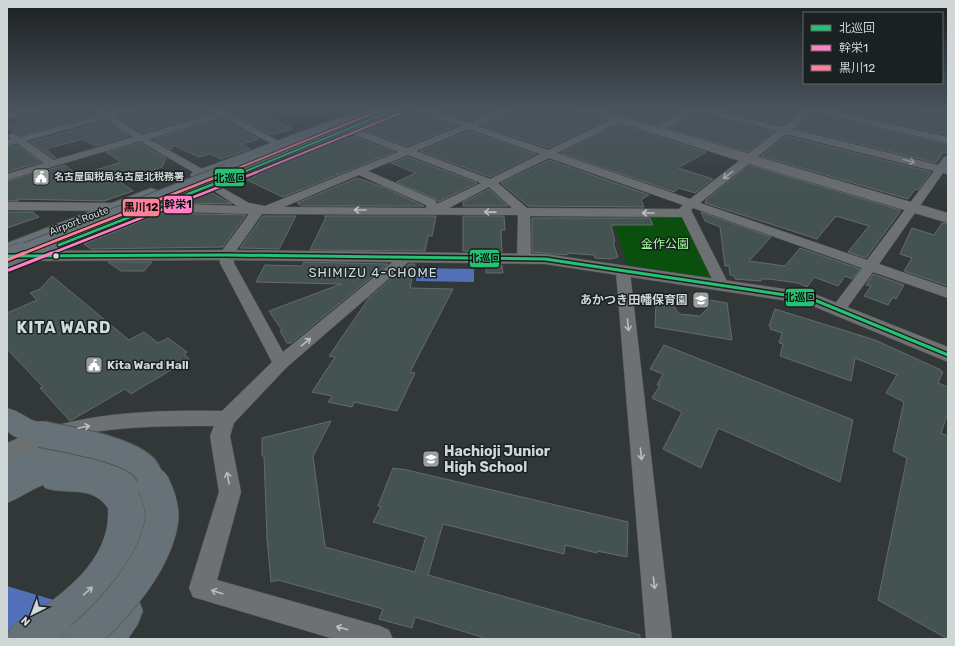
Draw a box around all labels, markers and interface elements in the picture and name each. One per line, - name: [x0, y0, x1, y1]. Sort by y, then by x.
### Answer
- legend: [803, 12, 943, 84]
- text: 北巡回: [839, 21, 875, 35]
- text: 幹栄1: [839, 41, 868, 55]
- text: 黒川12: [839, 61, 875, 75]
- one-way arrow: [902, 158, 915, 166]
- public building icon: 名古屋国税局名古屋北税務署: [31, 167, 51, 187]
- line badge: 北巡回: [214, 168, 245, 187]
- place label: 名古屋国税局名古屋北税務署: [54, 171, 184, 183]
- one-way arrow: [722, 171, 733, 179]
- text: 北巡回: [214, 172, 247, 185]
- line badge: 幹栄1: [163, 195, 193, 214]
- line badge: 黒川12: [122, 198, 160, 217]
- text: 幹栄1: [164, 198, 192, 211]
- text: 黒川12: [124, 201, 158, 214]
- street label: Airport Route: [48, 204, 111, 238]
- one-way arrow: [354, 206, 367, 214]
- one-way arrow: [484, 208, 497, 216]
- one-way arrow: [642, 209, 655, 217]
- park label: 金作公園: [641, 237, 689, 251]
- line badge: 北巡回: [469, 249, 500, 268]
- unlabelled marker: [51, 251, 61, 261]
- text: 北巡回: [469, 252, 502, 265]
- district label: SHIMIZU 4-CHOME: [308, 265, 438, 280]
- line badge: 北巡回: [785, 288, 815, 307]
- school or university icon: あかつき田幡保育園: [691, 290, 711, 310]
- text: 北巡回: [784, 291, 817, 304]
- place label: あかつき田幡保育園: [580, 293, 688, 307]
- district label: KITA WARD: [17, 318, 111, 337]
- one-way arrow: [624, 318, 632, 331]
- one-way arrow: [301, 338, 311, 347]
- public building icon: Kita Ward Hall: [84, 355, 104, 375]
- place label: Kita Ward Hall: [107, 358, 189, 372]
- one-way arrow: [77, 422, 90, 430]
- place label: Hachioji Junior High School: [444, 443, 551, 476]
- one-way arrow: [637, 447, 645, 460]
- school or university icon: Hachioji Junior High School: [421, 449, 441, 469]
- one-way arrow: [223, 472, 231, 485]
- one-way arrow: [650, 576, 658, 589]
- one-way arrow: [83, 587, 93, 596]
- one-way arrow: [211, 588, 224, 595]
- north arrow: [12, 594, 52, 634]
- text: N: [18, 614, 33, 629]
- one-way arrow: [336, 624, 349, 631]

